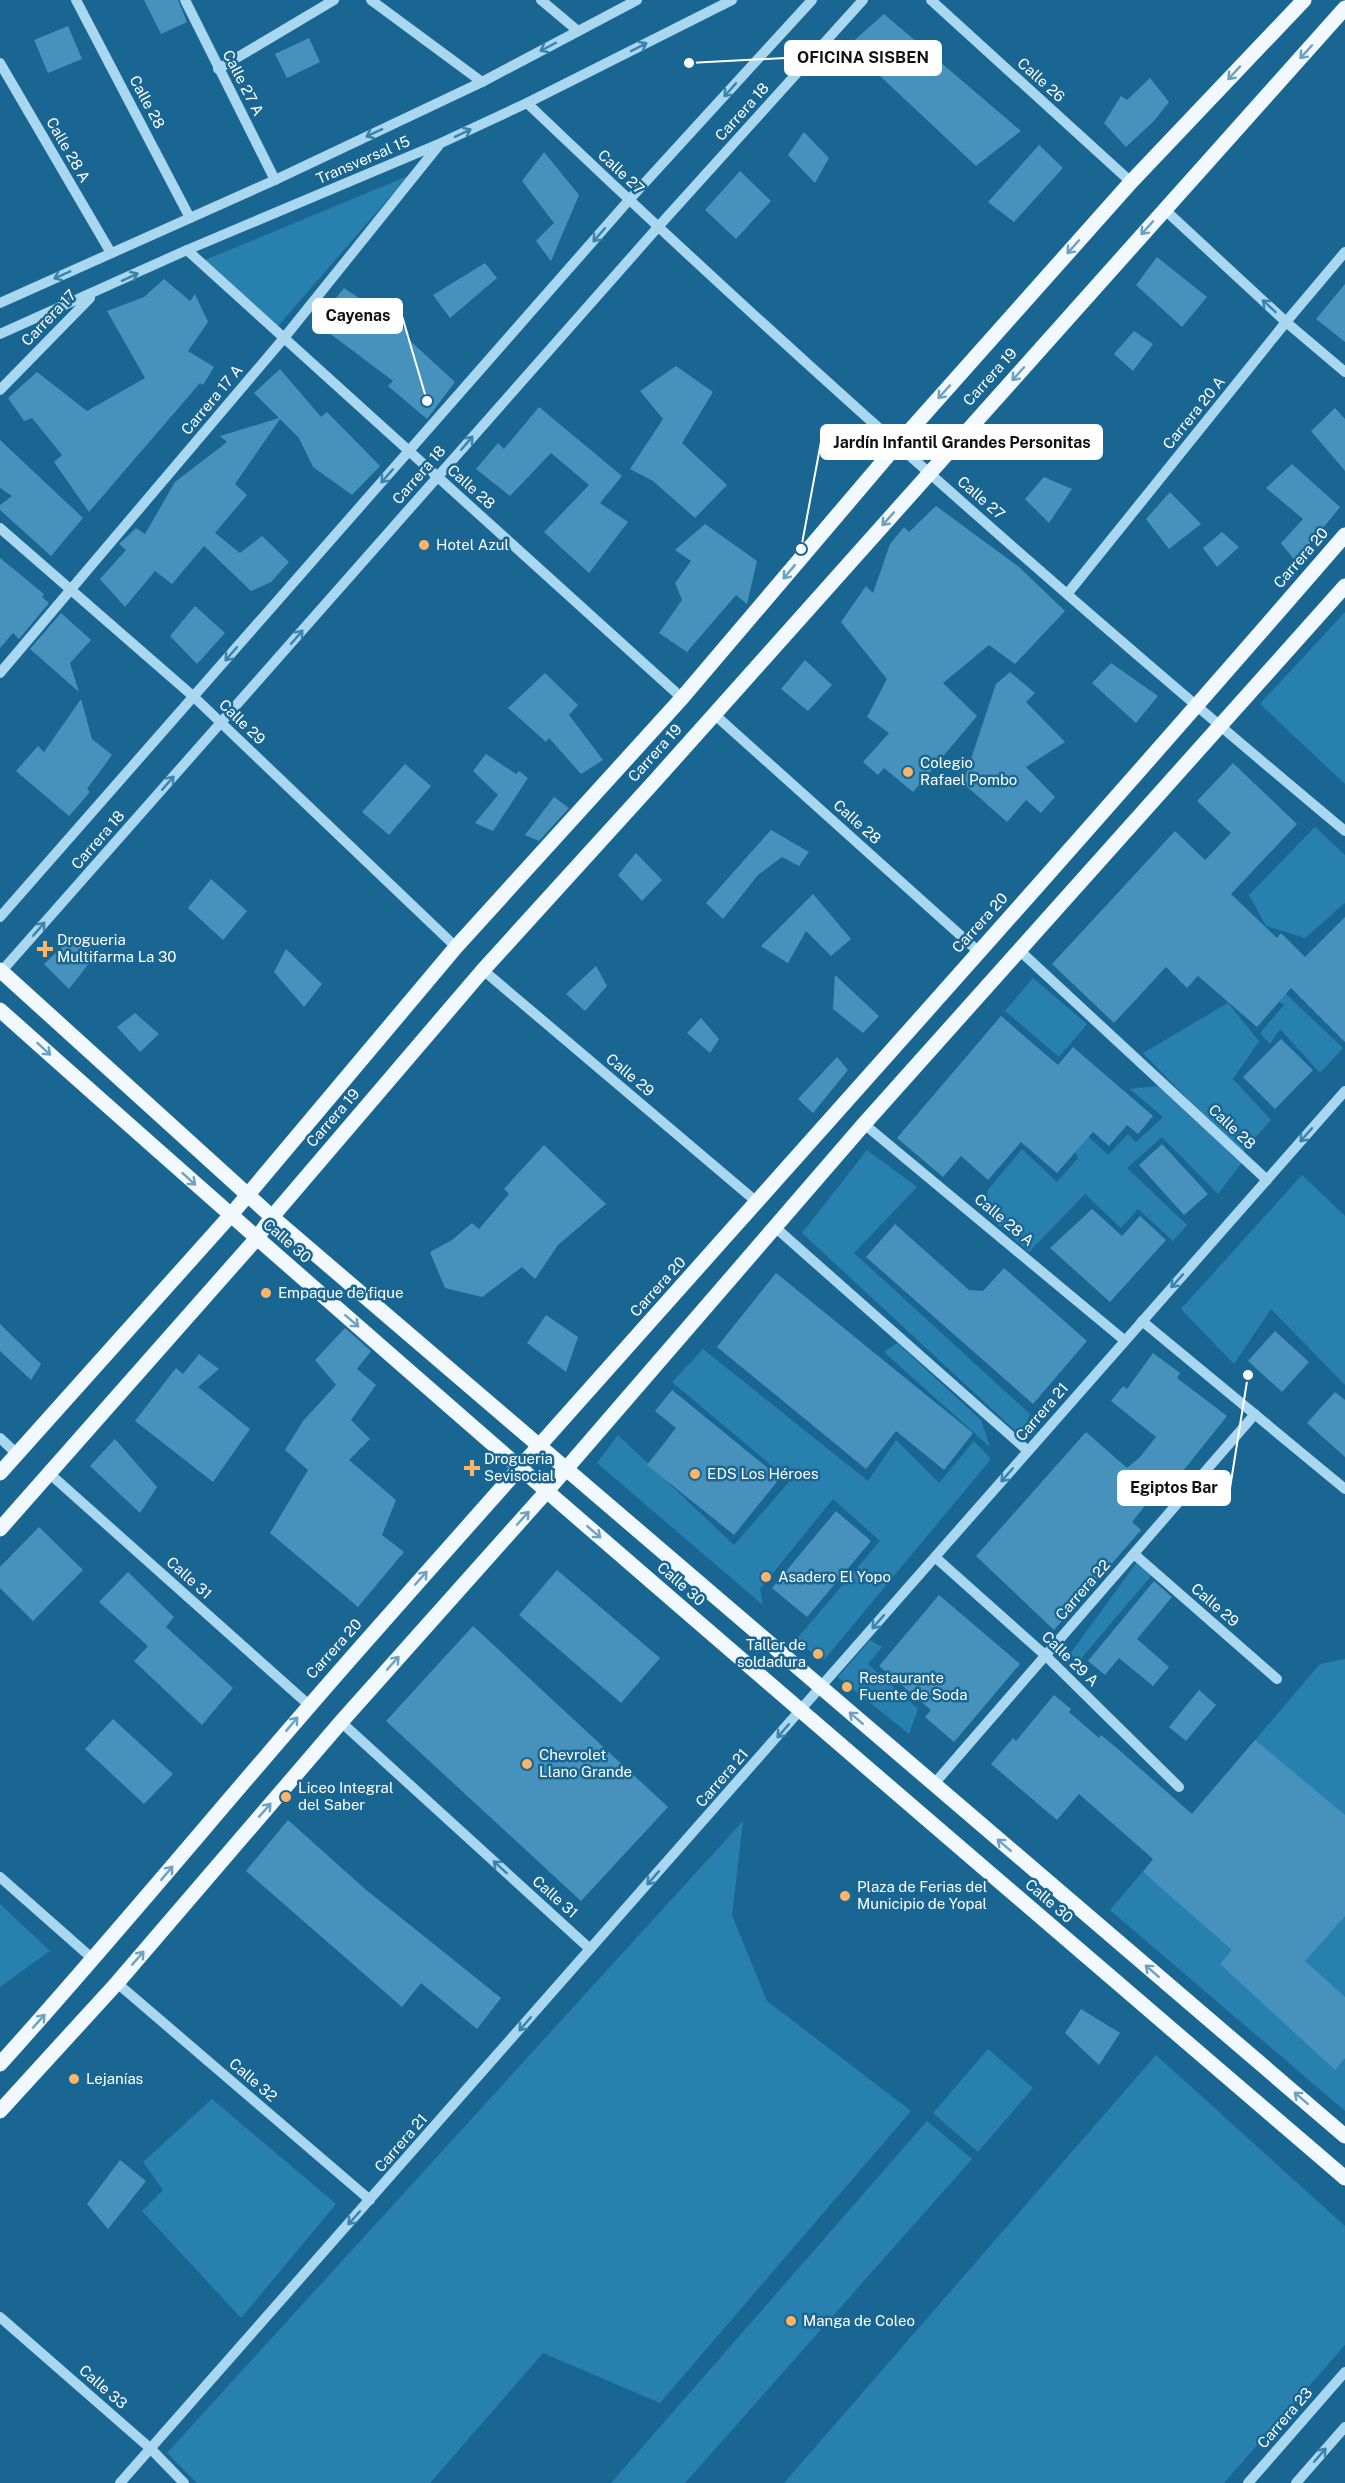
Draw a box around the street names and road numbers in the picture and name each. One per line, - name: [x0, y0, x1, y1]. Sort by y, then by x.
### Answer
- street label: Calle 27 A: [220, 47, 267, 119]
- street label: Calle 26: [1014, 54, 1068, 105]
- street label: Calle 28: [126, 72, 168, 131]
- street label: Carrera 18: [711, 79, 772, 144]
- street label: Calle 28 A: [43, 114, 94, 185]
- street label: Transversal 15: [313, 132, 412, 187]
- street label: Calle 27: [595, 146, 648, 197]
- street label: Carrera 17: [18, 286, 80, 349]
- street label: Carrera 19: [959, 344, 1020, 409]
- street label: Carrera 17 A: [178, 361, 246, 438]
- street label: Carrera 20 A: [1159, 373, 1228, 452]
- street label: Carrera 18: [389, 442, 449, 507]
- street label: Calle 28: [444, 461, 498, 512]
- street label: Calle 27: [954, 473, 1008, 523]
- street label: Carrera 20: [1270, 524, 1331, 591]
- street label: Calle 29: [216, 696, 269, 748]
- street label: Carrera 19: [624, 720, 685, 785]
- street label: Calle 28: [830, 796, 884, 847]
- street label: Carrera 18: [68, 807, 128, 872]
- street label: Carrera 20: [948, 889, 1011, 956]
- street label: Calle 29: [603, 1050, 658, 1100]
- street label: Carrera 19: [303, 1085, 363, 1150]
- street label: Calle 28: [1205, 1101, 1259, 1153]
- street label: Calle 28 A: [971, 1190, 1038, 1249]
- street label: Calle 30: [260, 1215, 315, 1266]
- street label: Carrera 20: [626, 1253, 689, 1320]
- street label: Carrera 21: [1012, 1379, 1071, 1444]
- street label: Calle 31: [163, 1553, 215, 1602]
- street label: Carrera 22: [1052, 1556, 1113, 1623]
- street label: Calle 30: [654, 1558, 709, 1609]
- street label: Calle 29: [1188, 1579, 1243, 1630]
- street label: Carrera 20: [302, 1615, 365, 1682]
- street label: Calle 29 A: [1039, 1628, 1102, 1690]
- street label: Carrera 21: [692, 1745, 751, 1810]
- street label: Calle 31: [529, 1872, 581, 1921]
- street label: Calle 30: [1022, 1875, 1077, 1926]
- street label: Calle 32: [226, 2054, 281, 2105]
- street label: Carrera 21: [371, 2110, 430, 2175]
- street label: Calle 33: [76, 2361, 131, 2412]
- street label: Carrera 23: [1254, 2384, 1315, 2451]

